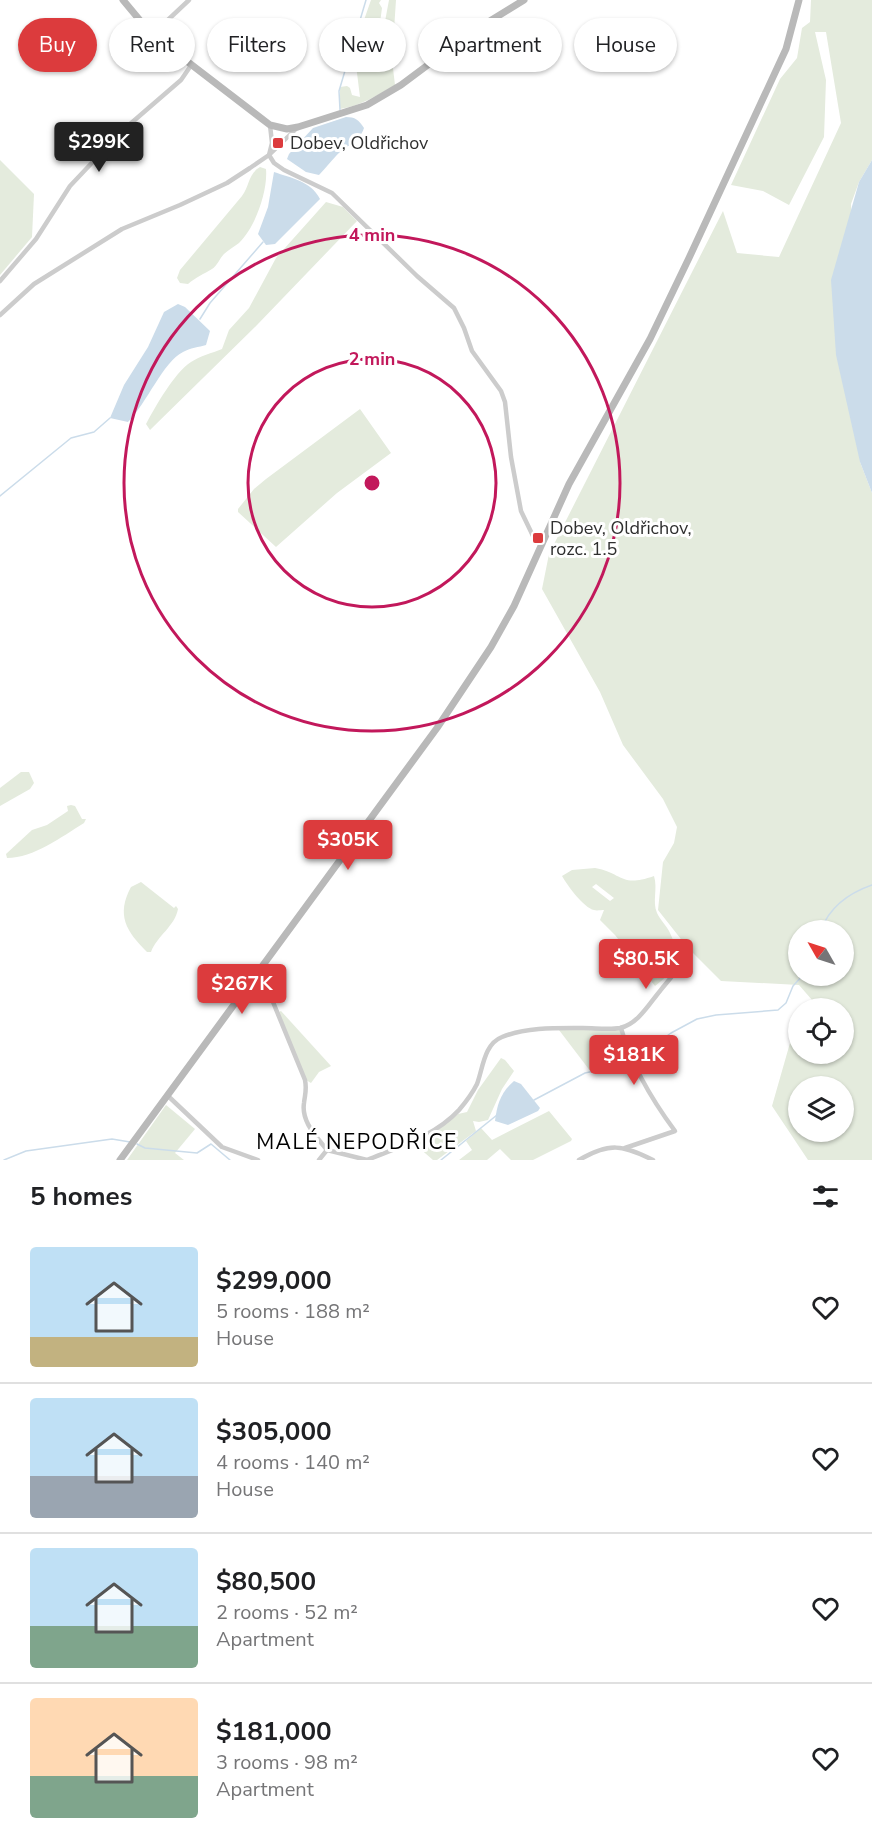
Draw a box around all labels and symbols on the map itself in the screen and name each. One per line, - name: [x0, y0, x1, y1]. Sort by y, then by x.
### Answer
- pin: $299K: [57, 122, 141, 173]
- place label: Dobev, Oldřichov: [290, 131, 429, 155]
- marker: Dobev, Oldřichov: [271, 136, 285, 150]
- text: 4 min: [349, 223, 395, 247]
- text: 2 min: [349, 347, 395, 371]
- centre of rings: [362, 473, 382, 493]
- place label: Dobev, Oldřichov, rozc. 1.5: [550, 516, 692, 561]
- marker: Dobev, Oldřichov, rozc. 1.5: [531, 531, 545, 545]
- pin: $305K: [306, 820, 390, 871]
- north arrow: [788, 920, 854, 986]
- pin: $80.5K: [597, 939, 695, 990]
- pin: $267K: [200, 964, 284, 1015]
- pin: $181K: [592, 1035, 676, 1086]
- district label: MALÉ NEPODŘICE: [256, 1128, 458, 1156]

